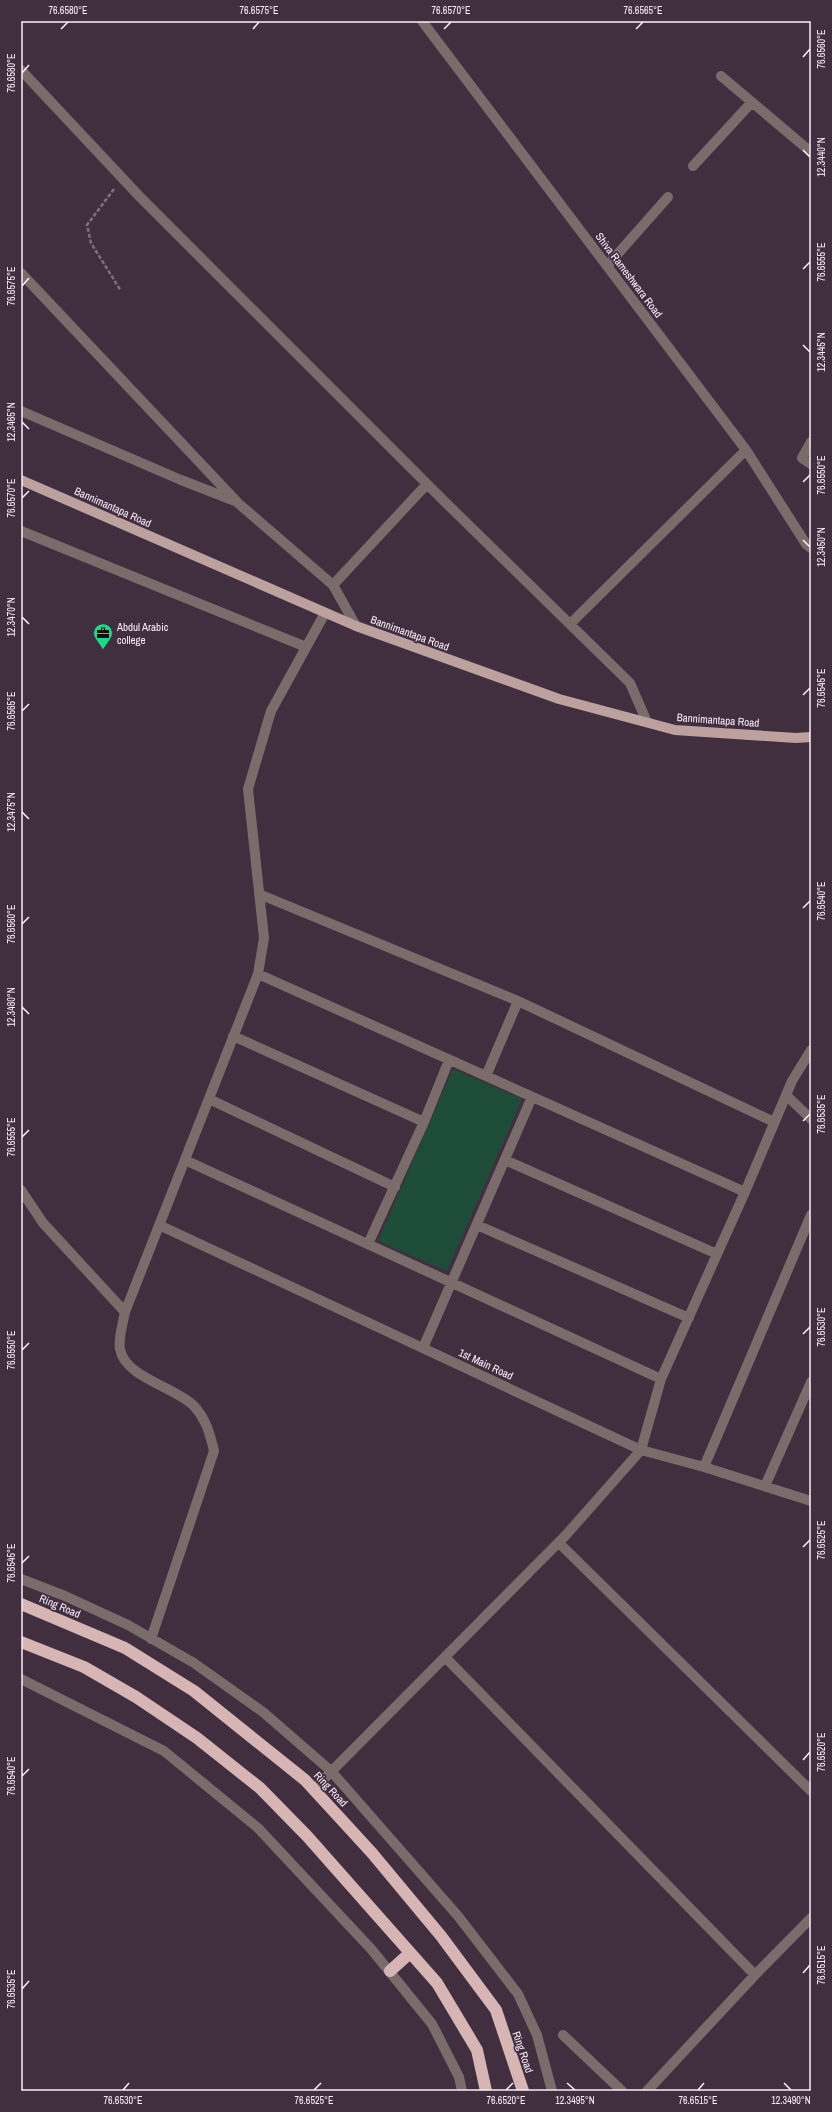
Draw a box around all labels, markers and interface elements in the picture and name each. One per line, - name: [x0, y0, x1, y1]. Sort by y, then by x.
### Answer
- text: 76.6580°E: [48, 4, 88, 17]
- text: 76.6575°E: [239, 4, 279, 17]
- text: 76.6570°E: [431, 4, 471, 17]
- text: 76.6565°E: [623, 4, 663, 17]
- text: 76.6560°E: [815, 29, 828, 69]
- text: 76.6580°E: [5, 53, 18, 93]
- text: 12.3440°N: [815, 137, 828, 177]
- street label: Shiva Rameshwara Road: [592, 230, 666, 320]
- text: 76.6555°E: [815, 242, 828, 282]
- text: 76.6575°E: [5, 266, 18, 306]
- text: 12.3445°N: [815, 332, 828, 372]
- text: 12.3465°N: [5, 402, 18, 442]
- text: 76.6550°E: [815, 455, 828, 495]
- text: 76.6570°E: [5, 478, 18, 518]
- street label: Bannimantapa Road: [72, 484, 154, 530]
- text: 12.3450°N: [815, 527, 828, 567]
- text: 12.3470°N: [5, 597, 18, 637]
- street label: Bannimantapa Road: [369, 612, 451, 654]
- place label: Abdul Arabic college: [116, 620, 169, 647]
- office icon: Abdul Arabic college: [92, 622, 114, 650]
- text: 76.6545°E: [815, 668, 828, 708]
- text: 76.6565°E: [5, 691, 18, 731]
- street label: Bannimantapa Road: [676, 710, 760, 730]
- text: 12.3475°N: [5, 792, 18, 832]
- text: 76.6540°E: [815, 881, 828, 921]
- text: 76.6560°E: [5, 904, 18, 944]
- text: 12.3480°N: [5, 987, 18, 1027]
- text: 76.6535°E: [815, 1094, 828, 1134]
- text: 76.6555°E: [5, 1117, 18, 1157]
- text: 76.6530°E: [815, 1307, 828, 1347]
- text: 76.6550°E: [5, 1330, 18, 1370]
- street label: 1st Main Road: [456, 1345, 516, 1383]
- text: 76.6525°E: [815, 1520, 828, 1560]
- text: 76.6545°E: [5, 1543, 18, 1583]
- street label: Ring Road: [37, 1591, 83, 1621]
- text: 76.6520°E: [815, 1732, 828, 1772]
- text: 76.6540°E: [5, 1756, 18, 1796]
- street label: Ring Road: [311, 1768, 351, 1810]
- text: 76.6515°E: [815, 1945, 828, 1985]
- text: 76.6535°E: [5, 1969, 18, 2009]
- street label: Ring Road: [509, 2029, 537, 2075]
- text: 76.6530°E: [103, 2094, 143, 2107]
- text: 76.6525°E: [294, 2094, 334, 2107]
- text: 76.6520°E: [486, 2094, 526, 2107]
- text: 12.3495°N: [555, 2094, 595, 2107]
- text: 76.6515°E: [678, 2094, 718, 2107]
- text: 12.3490°N: [771, 2094, 811, 2107]

